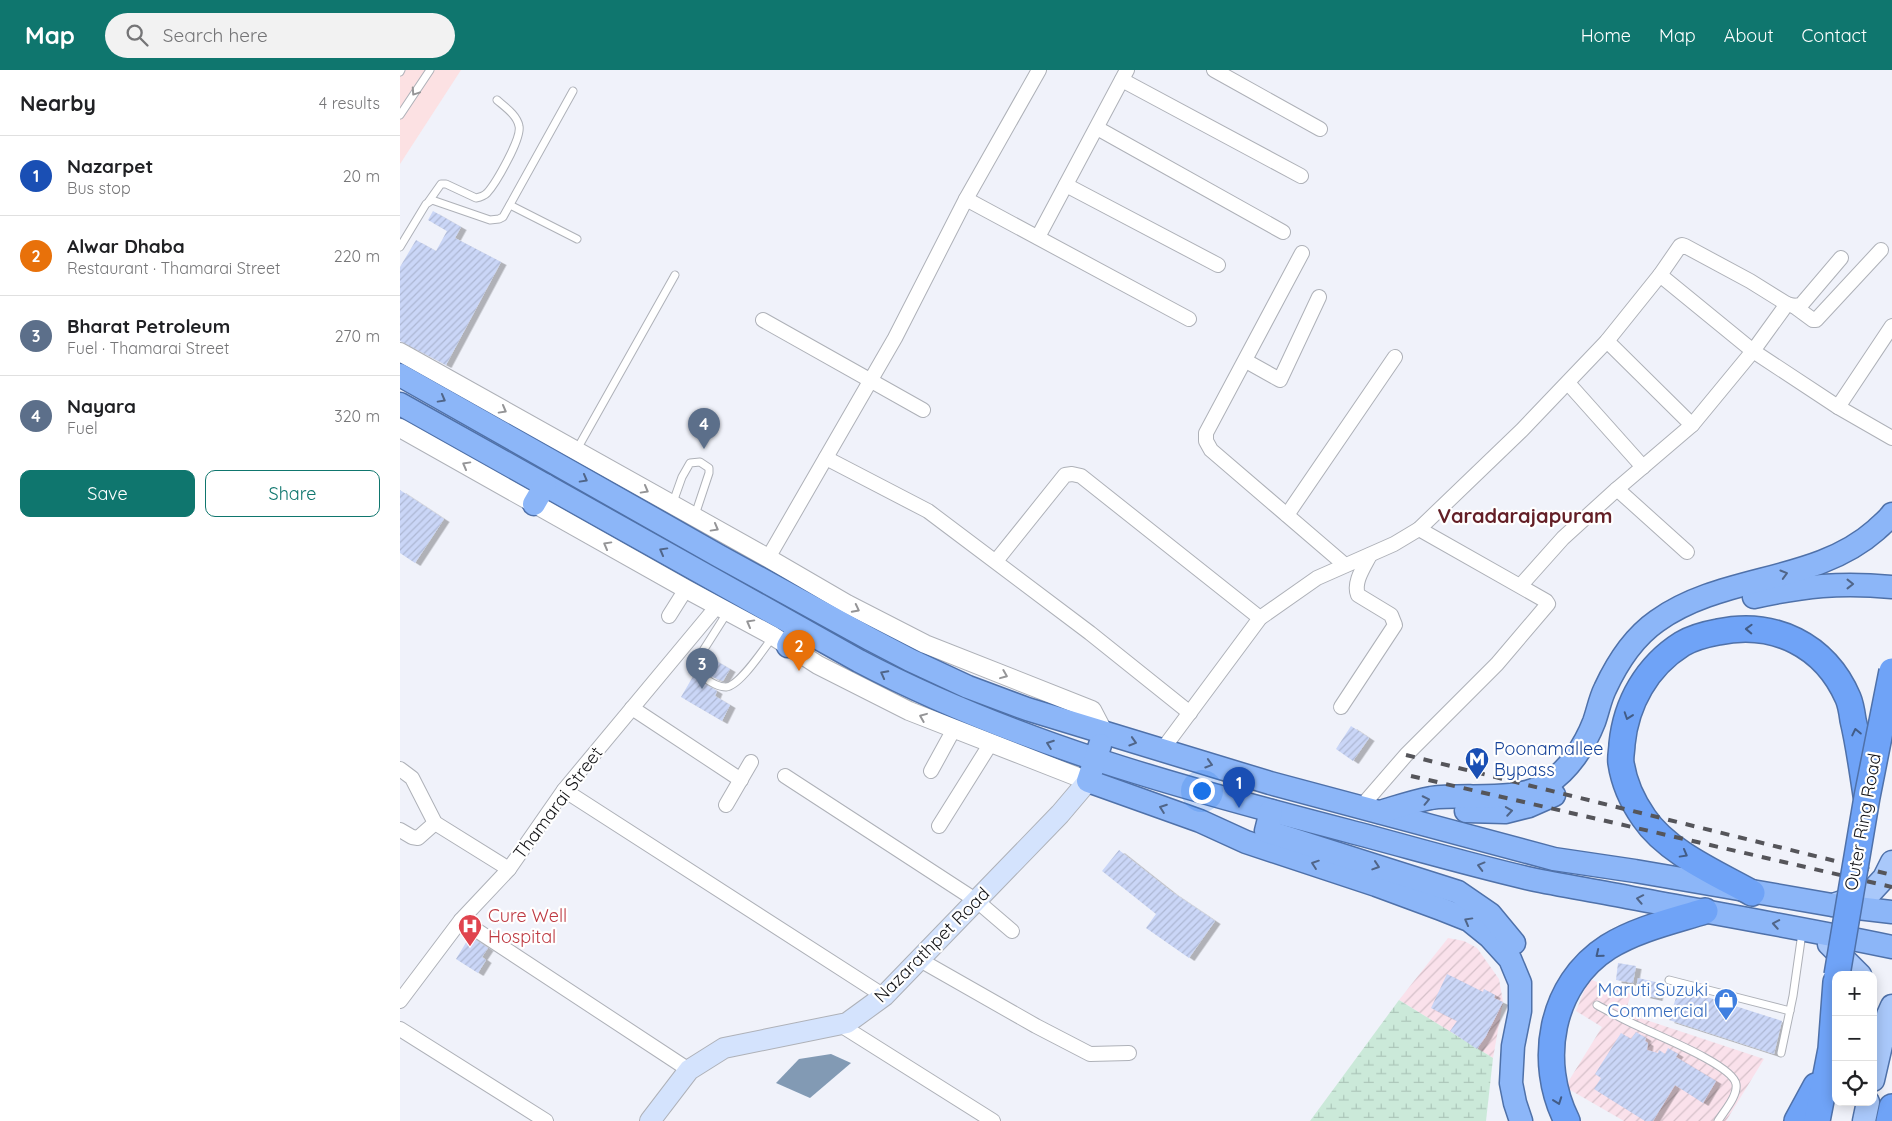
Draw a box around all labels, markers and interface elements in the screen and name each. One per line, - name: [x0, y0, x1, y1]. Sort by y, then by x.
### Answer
- search box: [105, 13, 455, 58]
- text: Map: [25, 20, 75, 50]
- icon: search: [123, 21, 151, 49]
- text: Search here: [163, 23, 268, 47]
- text: Home: [1581, 24, 1631, 47]
- text: Map: [1659, 24, 1696, 47]
- text: About: [1724, 24, 1774, 47]
- text: Contact: [1802, 24, 1867, 47]
- one-way arrow: [412, 87, 421, 96]
- text: Nearby: [20, 90, 96, 116]
- text: 4 results: [319, 93, 380, 113]
- text: Nazarpet: [67, 154, 153, 178]
- text: 1: [33, 166, 39, 186]
- text: 20 m: [343, 166, 380, 186]
- text: Bus stop: [67, 178, 131, 198]
- text: Alwar Dhaba: [67, 234, 185, 258]
- text: 2: [31, 246, 41, 266]
- text: 220 m: [334, 246, 380, 266]
- text: Restaurant · Thamarai Street: [67, 258, 280, 278]
- text: Bharat Petroleum: [67, 314, 230, 338]
- text: 3: [32, 326, 40, 346]
- text: 270 m: [335, 326, 380, 346]
- text: Fuel · Thamarai Street: [67, 338, 229, 358]
- one-way arrow: [437, 393, 446, 403]
- text: Nayara: [67, 394, 136, 418]
- one-way arrow: [498, 404, 507, 414]
- text: 4: [31, 406, 41, 426]
- text: 320 m: [334, 406, 380, 426]
- pin: 4: [688, 408, 720, 449]
- text: Fuel: [67, 418, 98, 438]
- one-way arrow: [462, 461, 471, 471]
- button: Save: [20, 470, 195, 517]
- button: Share: [205, 470, 380, 517]
- one-way arrow: [579, 473, 588, 483]
- one-way arrow: [640, 484, 649, 494]
- district label: Varadarajapuram: [1438, 503, 1612, 528]
- one-way arrow: [710, 522, 719, 532]
- one-way arrow: [604, 541, 613, 551]
- one-way arrow: [659, 548, 668, 558]
- one-way arrow: [1780, 569, 1788, 579]
- one-way arrow: [1847, 579, 1855, 589]
- one-way arrow: [851, 603, 860, 613]
- one-way arrow: [746, 619, 755, 629]
- one-way arrow: [1745, 624, 1753, 635]
- pin: 2: [783, 630, 815, 671]
- pin: 3: [686, 648, 718, 689]
- one-way arrow: [999, 669, 1008, 679]
- one-way arrow: [880, 670, 889, 680]
- one-way arrow: [1624, 712, 1634, 720]
- one-way arrow: [919, 713, 928, 723]
- one-way arrow: [1851, 727, 1862, 736]
- one-way arrow: [1128, 736, 1137, 746]
- place label: Poonamallee Bypass: [1494, 737, 1603, 781]
- one-way arrow: [1046, 739, 1055, 749]
- street label: Thamarai Street: [508, 742, 607, 863]
- metro station icon: Poonamallee Bypass: [1464, 746, 1490, 780]
- street label: Outer Ring Road: [1839, 751, 1886, 892]
- one-way arrow: [1204, 759, 1213, 769]
- pin: 1: [1223, 767, 1255, 808]
- your location: [1189, 778, 1215, 804]
- one-way arrow: [1422, 795, 1430, 806]
- one-way arrow: [1159, 804, 1168, 814]
- one-way arrow: [1504, 806, 1513, 816]
- one-way arrow: [1678, 848, 1687, 858]
- one-way arrow: [1312, 860, 1320, 870]
- one-way arrow: [1371, 860, 1379, 870]
- one-way arrow: [1477, 861, 1486, 871]
- street label: Nazarathpet Road: [869, 882, 994, 1007]
- one-way arrow: [1636, 894, 1644, 905]
- place label: Cure Well Hospital: [488, 904, 567, 948]
- hospital icon: Cure Well Hospital: [457, 913, 483, 947]
- one-way arrow: [1464, 917, 1473, 927]
- one-way arrow: [1771, 919, 1780, 929]
- one-way arrow: [1596, 949, 1605, 957]
- map controls: [1832, 971, 1877, 1106]
- button: +: [1832, 971, 1877, 1016]
- place label: Maruti Suzuki Commercial: [1597, 978, 1708, 1022]
- shop icon: Maruti Suzuki Commercial: [1713, 987, 1739, 1021]
- button: −: [1832, 1016, 1877, 1061]
- button: locate: [1832, 1061, 1877, 1106]
- one-way arrow: [1552, 1096, 1562, 1105]

